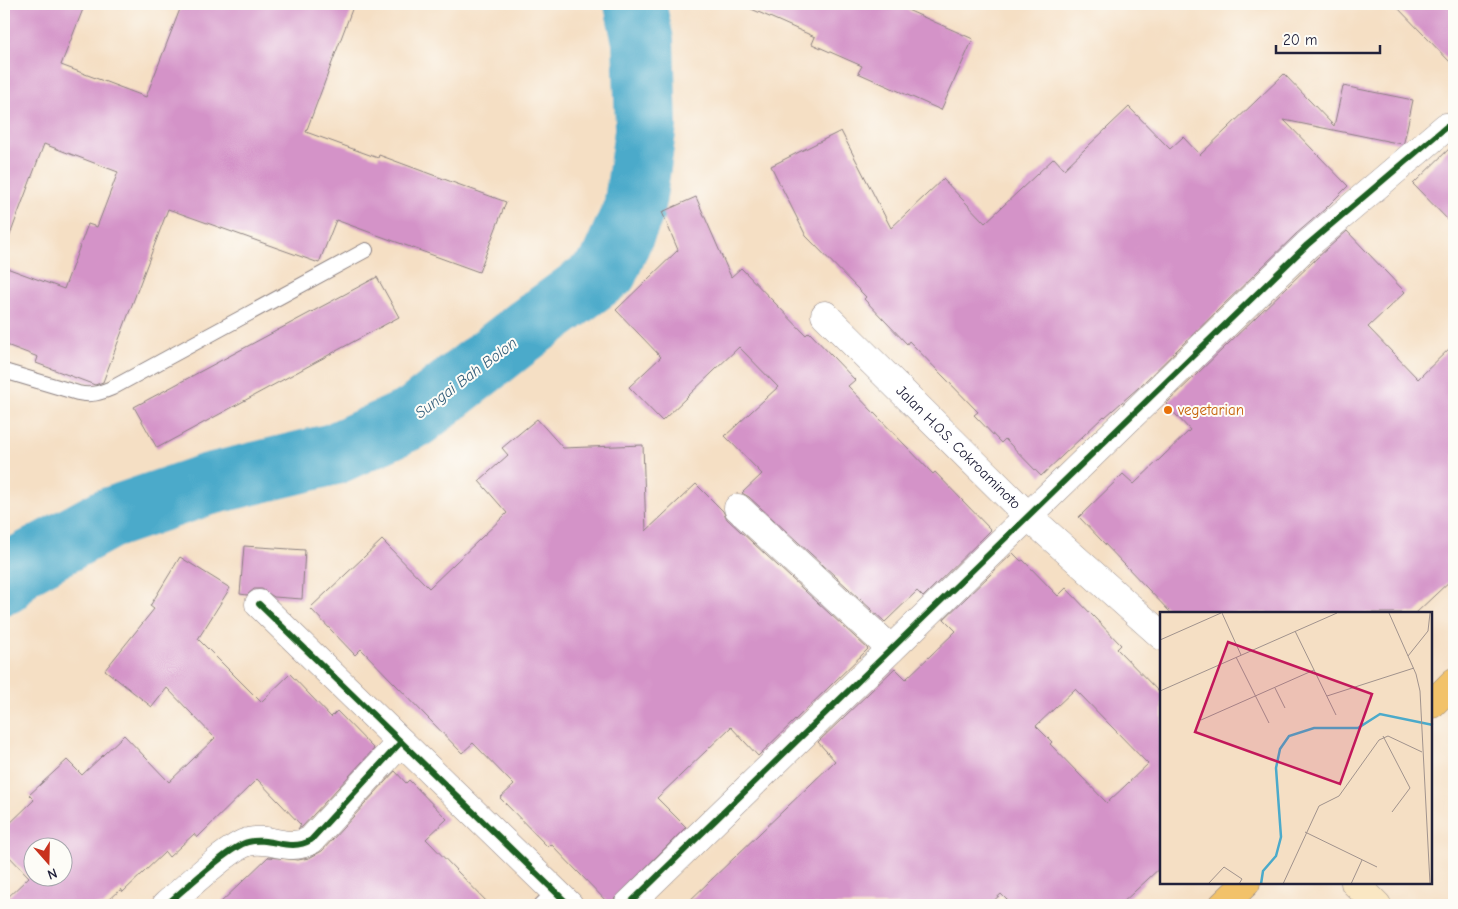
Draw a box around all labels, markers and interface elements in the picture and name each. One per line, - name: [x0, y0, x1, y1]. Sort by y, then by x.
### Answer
- scale bar: [1276, 22, 1379, 54]
- text: 20 m: [1283, 31, 1317, 49]
- water label: Sungai Bah Bolon: [411, 334, 521, 422]
- street label: Jalan H.O.S. Cokroaminoto: [892, 382, 1025, 513]
- place label: vegetarian: [1177, 401, 1244, 419]
- marker: vegetarian: [1162, 404, 1174, 416]
- inset map: [1160, 612, 1433, 884]
- north arrow: [22, 836, 72, 886]
- text: N: [45, 864, 59, 883]

